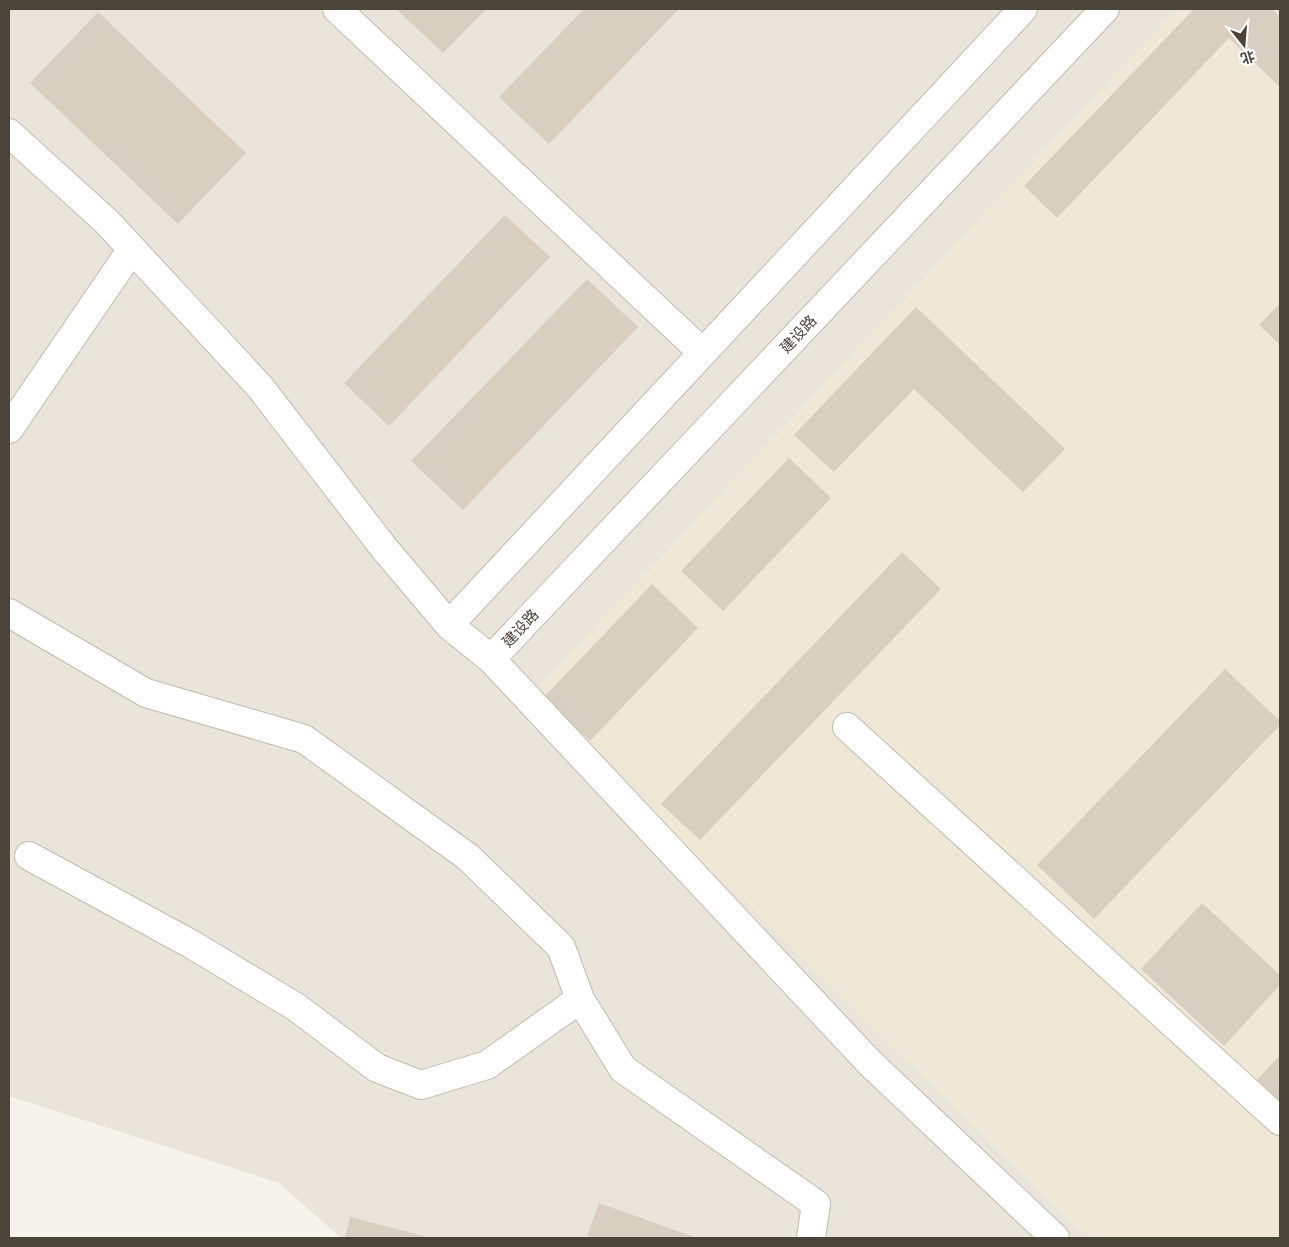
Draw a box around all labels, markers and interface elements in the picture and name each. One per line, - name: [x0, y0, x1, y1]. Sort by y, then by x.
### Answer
- north arrow: [1219, 20, 1269, 70]
- text: 北: [1239, 48, 1257, 67]
- street label: 建设路: [776, 312, 820, 356]
- street label: 建设路: [498, 606, 542, 650]

